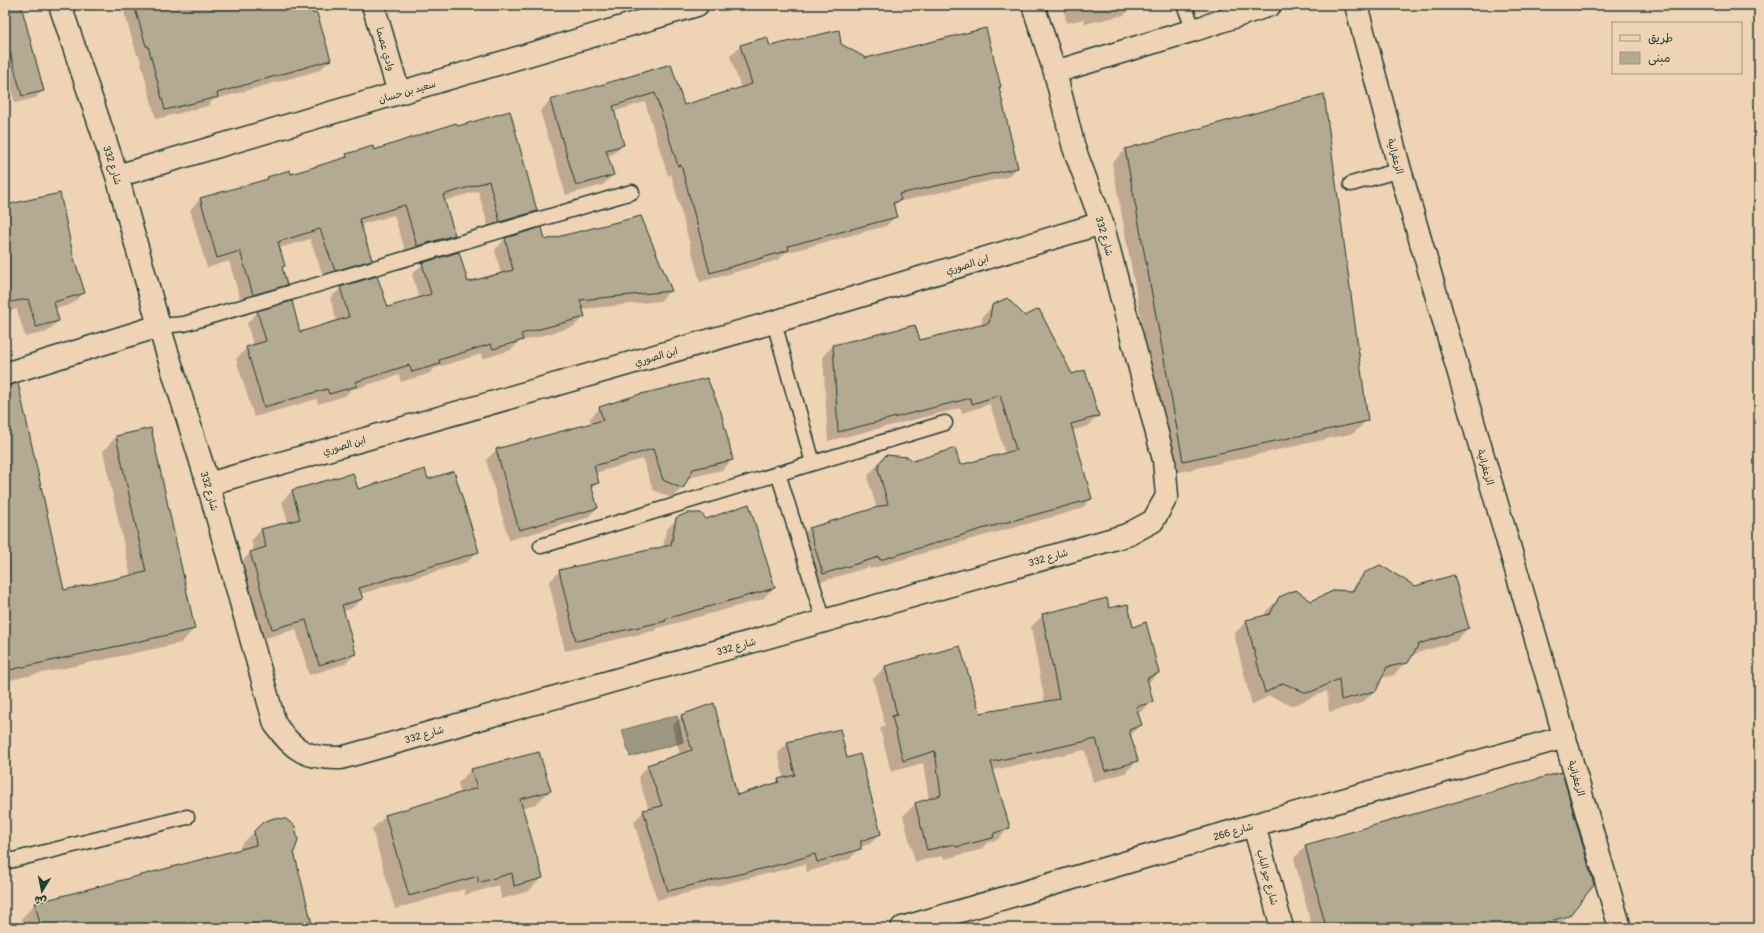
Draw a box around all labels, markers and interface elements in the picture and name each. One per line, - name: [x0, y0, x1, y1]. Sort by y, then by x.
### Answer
- legend: [1612, 22, 1742, 74]
- street label: وادي عصما: [371, 26, 397, 73]
- text: طريق: [1648, 31, 1673, 46]
- text: مبنى: [1648, 51, 1671, 66]
- street label: سعيد بن حسان: [377, 78, 437, 106]
- street label: الزعفرانية: [1385, 137, 1406, 175]
- street label: شارع 332: [99, 144, 124, 187]
- street label: شارع 332: [1092, 215, 1115, 258]
- street label: ابن الصوري: [944, 253, 991, 279]
- street label: ابن الصوري: [633, 345, 680, 371]
- street label: ابن الصوري: [321, 434, 368, 460]
- street label: الزعفرانية: [1474, 448, 1496, 486]
- street label: شارع 332: [197, 470, 220, 513]
- street label: شارع 332: [1027, 547, 1070, 570]
- street label: شارع 332: [715, 636, 758, 659]
- street label: شارع 332: [403, 724, 446, 747]
- street label: الزعفرانية: [1565, 759, 1587, 797]
- street label: شارع 266: [1212, 820, 1255, 844]
- street label: شارع جو الباب: [1253, 848, 1280, 907]
- north arrow: [22, 871, 62, 911]
- text: ش: [33, 893, 47, 908]

